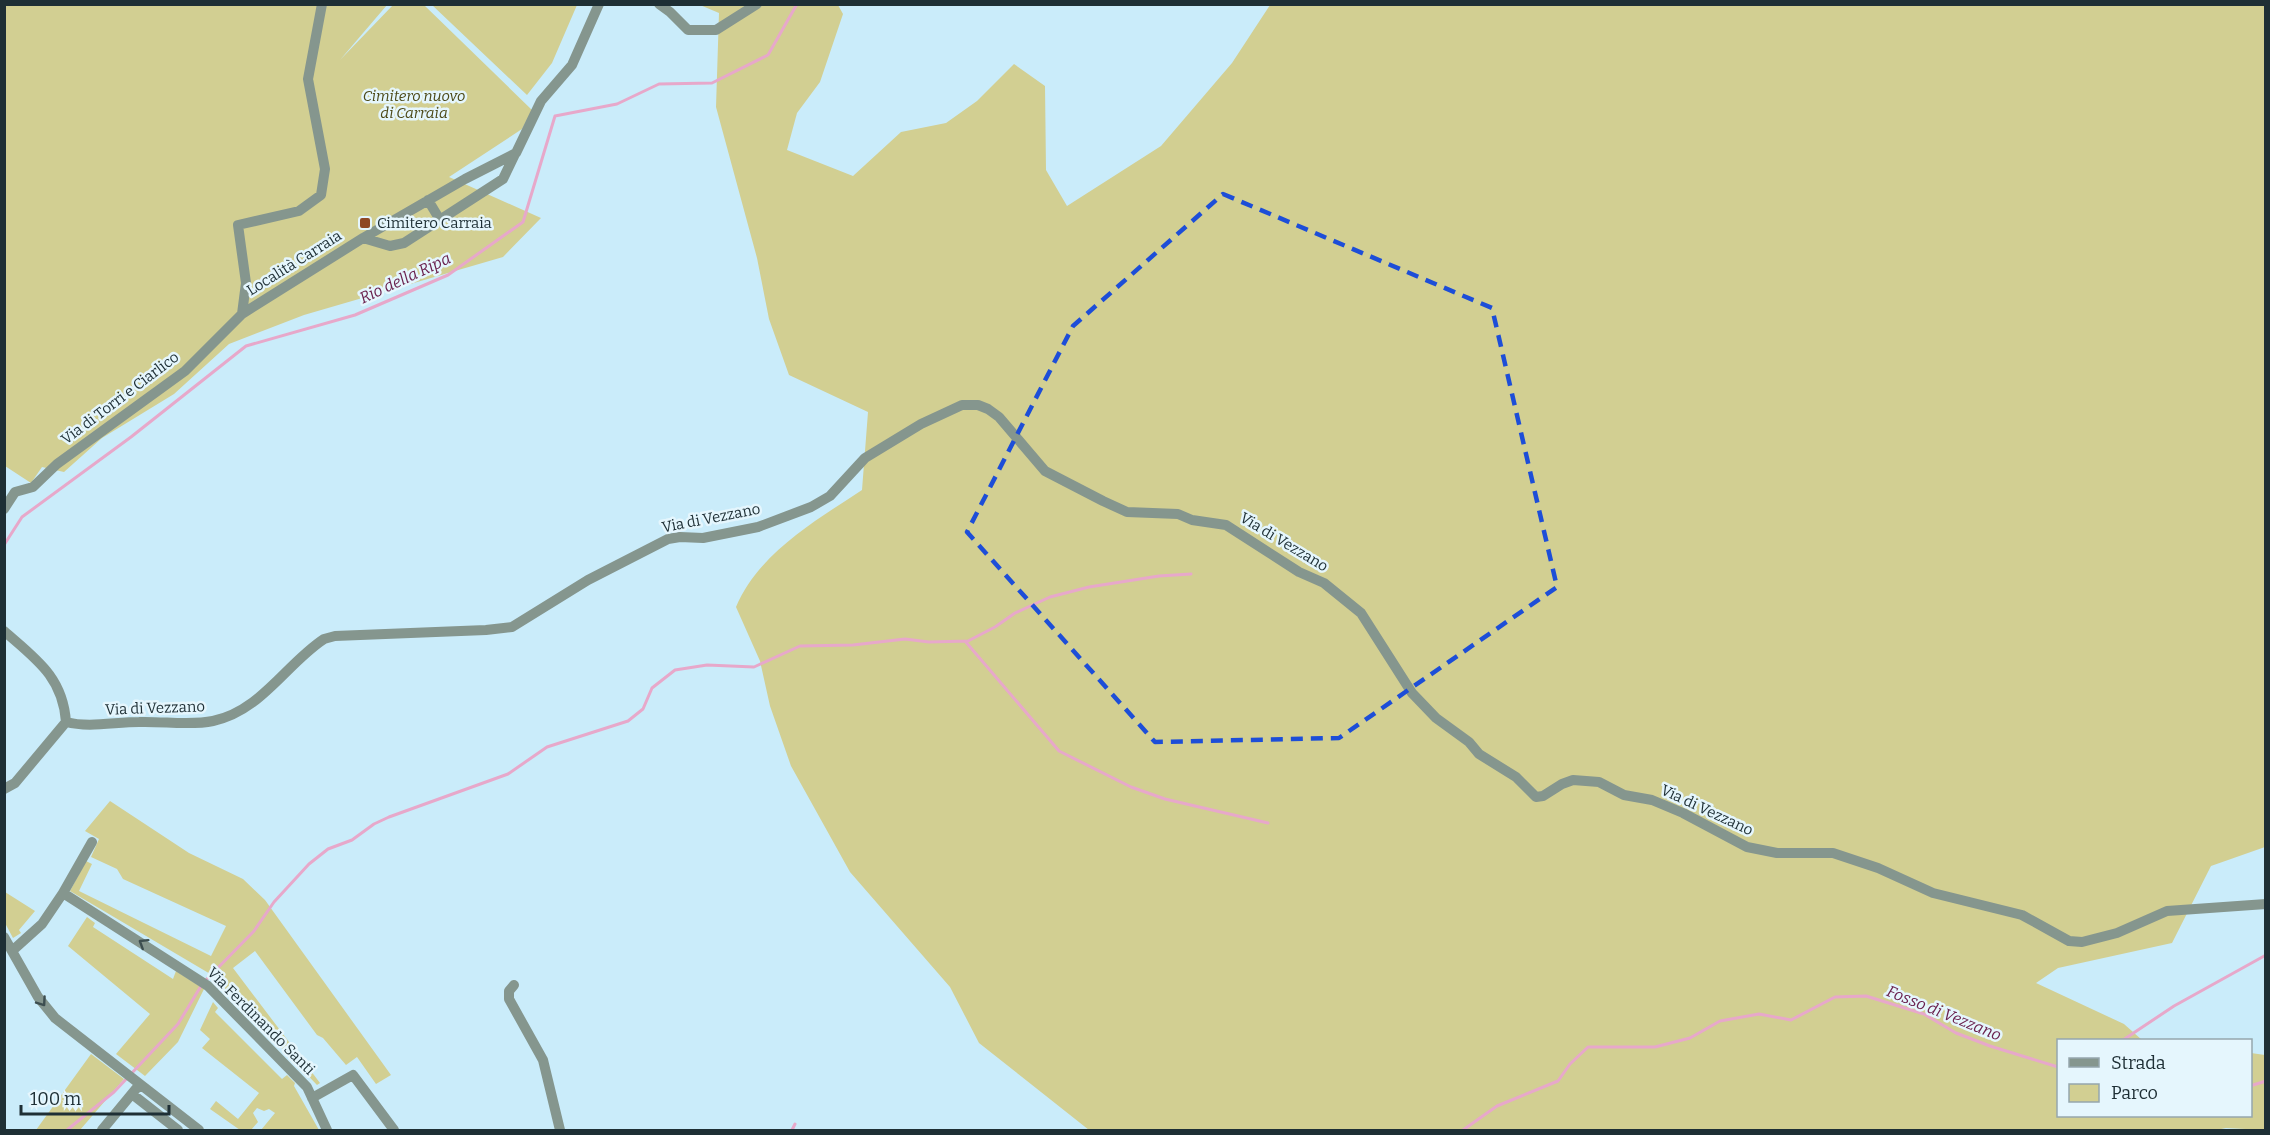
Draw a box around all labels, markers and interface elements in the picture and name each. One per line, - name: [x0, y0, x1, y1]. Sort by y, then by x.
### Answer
- park label: Cimitero nuovo di Carraia: [363, 87, 465, 122]
- place label: Cimitero Carraia: [377, 214, 492, 232]
- marker: Cimitero Carraia: [358, 216, 372, 230]
- street label: Località Carraia: [243, 227, 345, 299]
- water label: Rio della Ripa: [356, 249, 454, 307]
- street label: Via di Torri e Ciarlico: [58, 348, 182, 448]
- street label: Via di Vezzano: [660, 500, 762, 536]
- street label: Via di Vezzano: [1237, 509, 1331, 575]
- street label: Via di Vezzano: [105, 697, 205, 719]
- street label: Via di Vezzano: [1658, 781, 1756, 839]
- one-way arrow: [139, 939, 149, 951]
- street label: Via Ferdinando Santi: [203, 963, 319, 1079]
- water label: Fosso di Vezzano: [1884, 981, 2004, 1045]
- one-way arrow: [35, 995, 46, 1006]
- legend: [2057, 1039, 2252, 1117]
- text: Strada: [2111, 1052, 2166, 1074]
- scale bar: [21, 1078, 170, 1116]
- text: Parco: [2111, 1082, 2158, 1104]
- text: 100 m: [30, 1088, 81, 1110]

